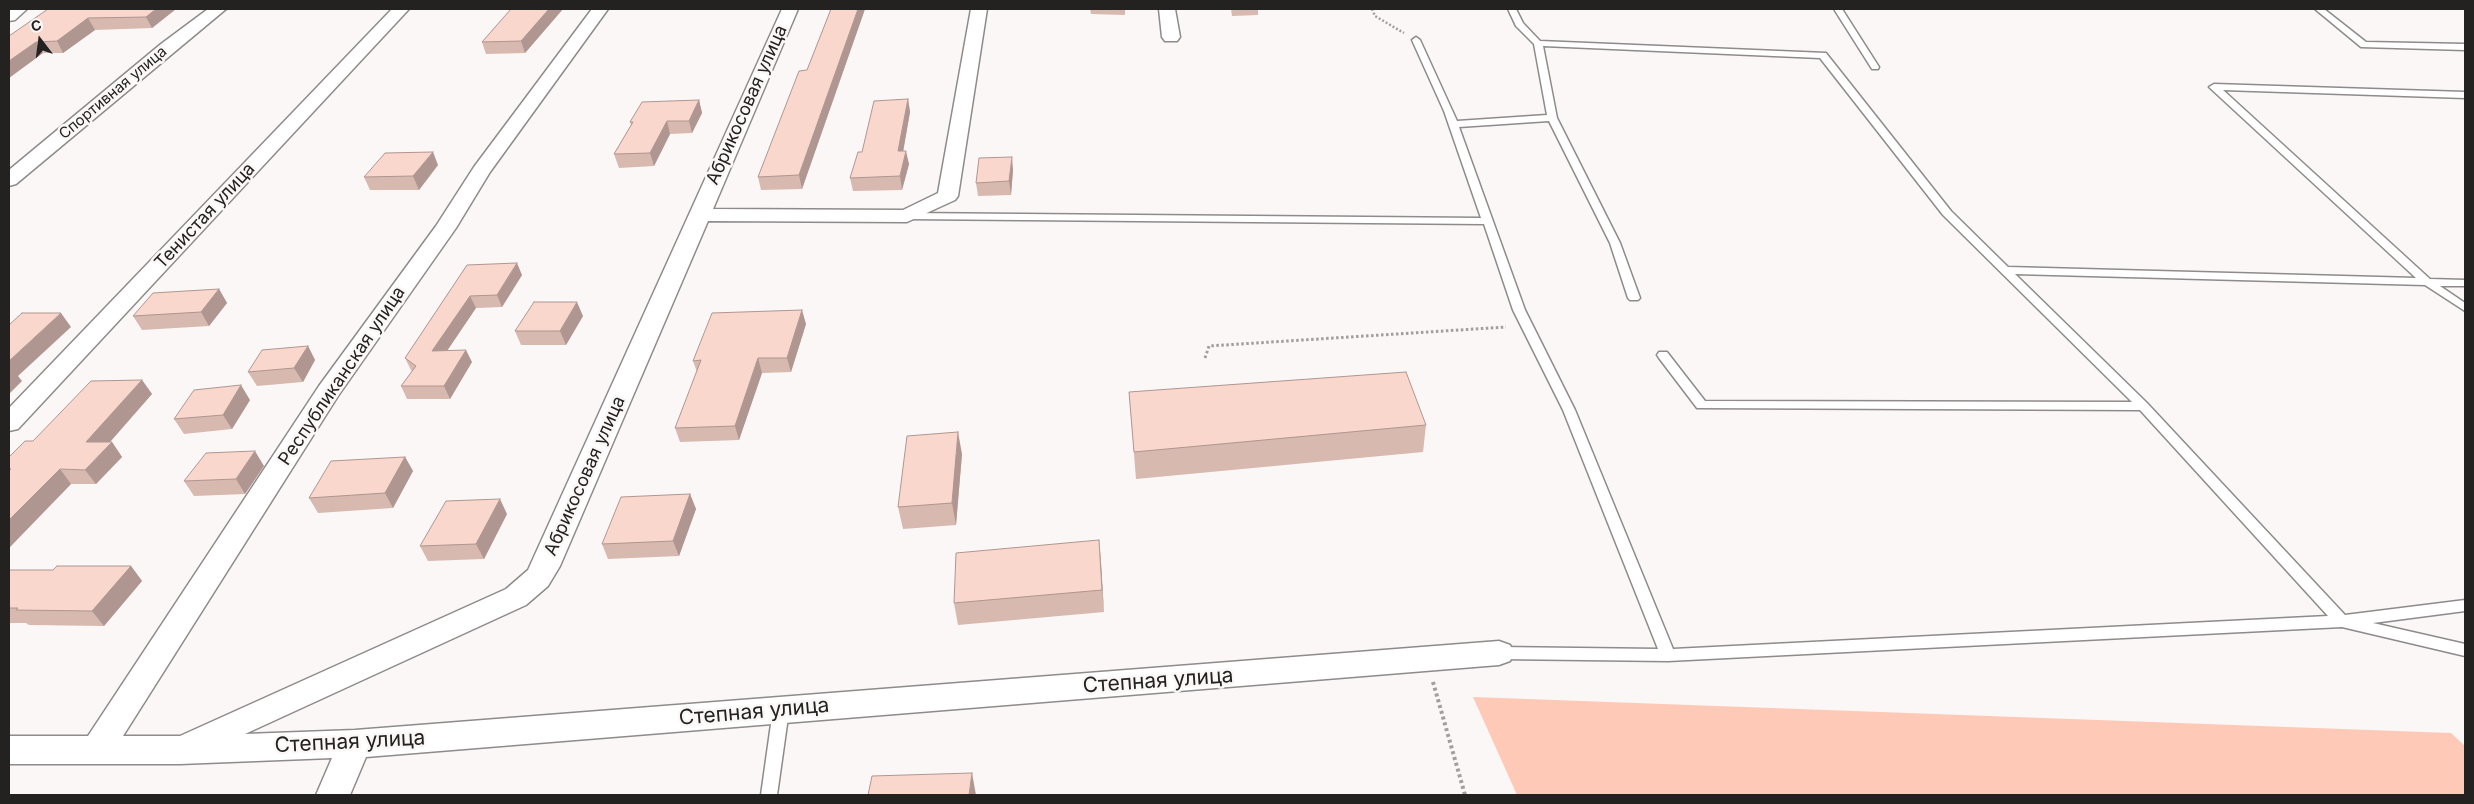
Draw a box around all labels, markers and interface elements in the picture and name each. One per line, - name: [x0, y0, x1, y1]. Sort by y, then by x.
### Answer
- north arrow: [15, 15, 65, 65]
- text: С: [29, 15, 43, 35]
- street label: Абрикосовая улица: [702, 22, 792, 188]
- street label: Спортивная улица: [56, 43, 170, 143]
- street label: Тенистая улица: [150, 159, 260, 273]
- street label: Республиканская улица: [274, 282, 410, 470]
- street label: Абрикосовая улица: [540, 393, 630, 559]
- street label: Степная улица: [1082, 663, 1234, 699]
- street label: Степная улица: [678, 693, 830, 731]
- street label: Степная улица: [274, 725, 426, 759]

